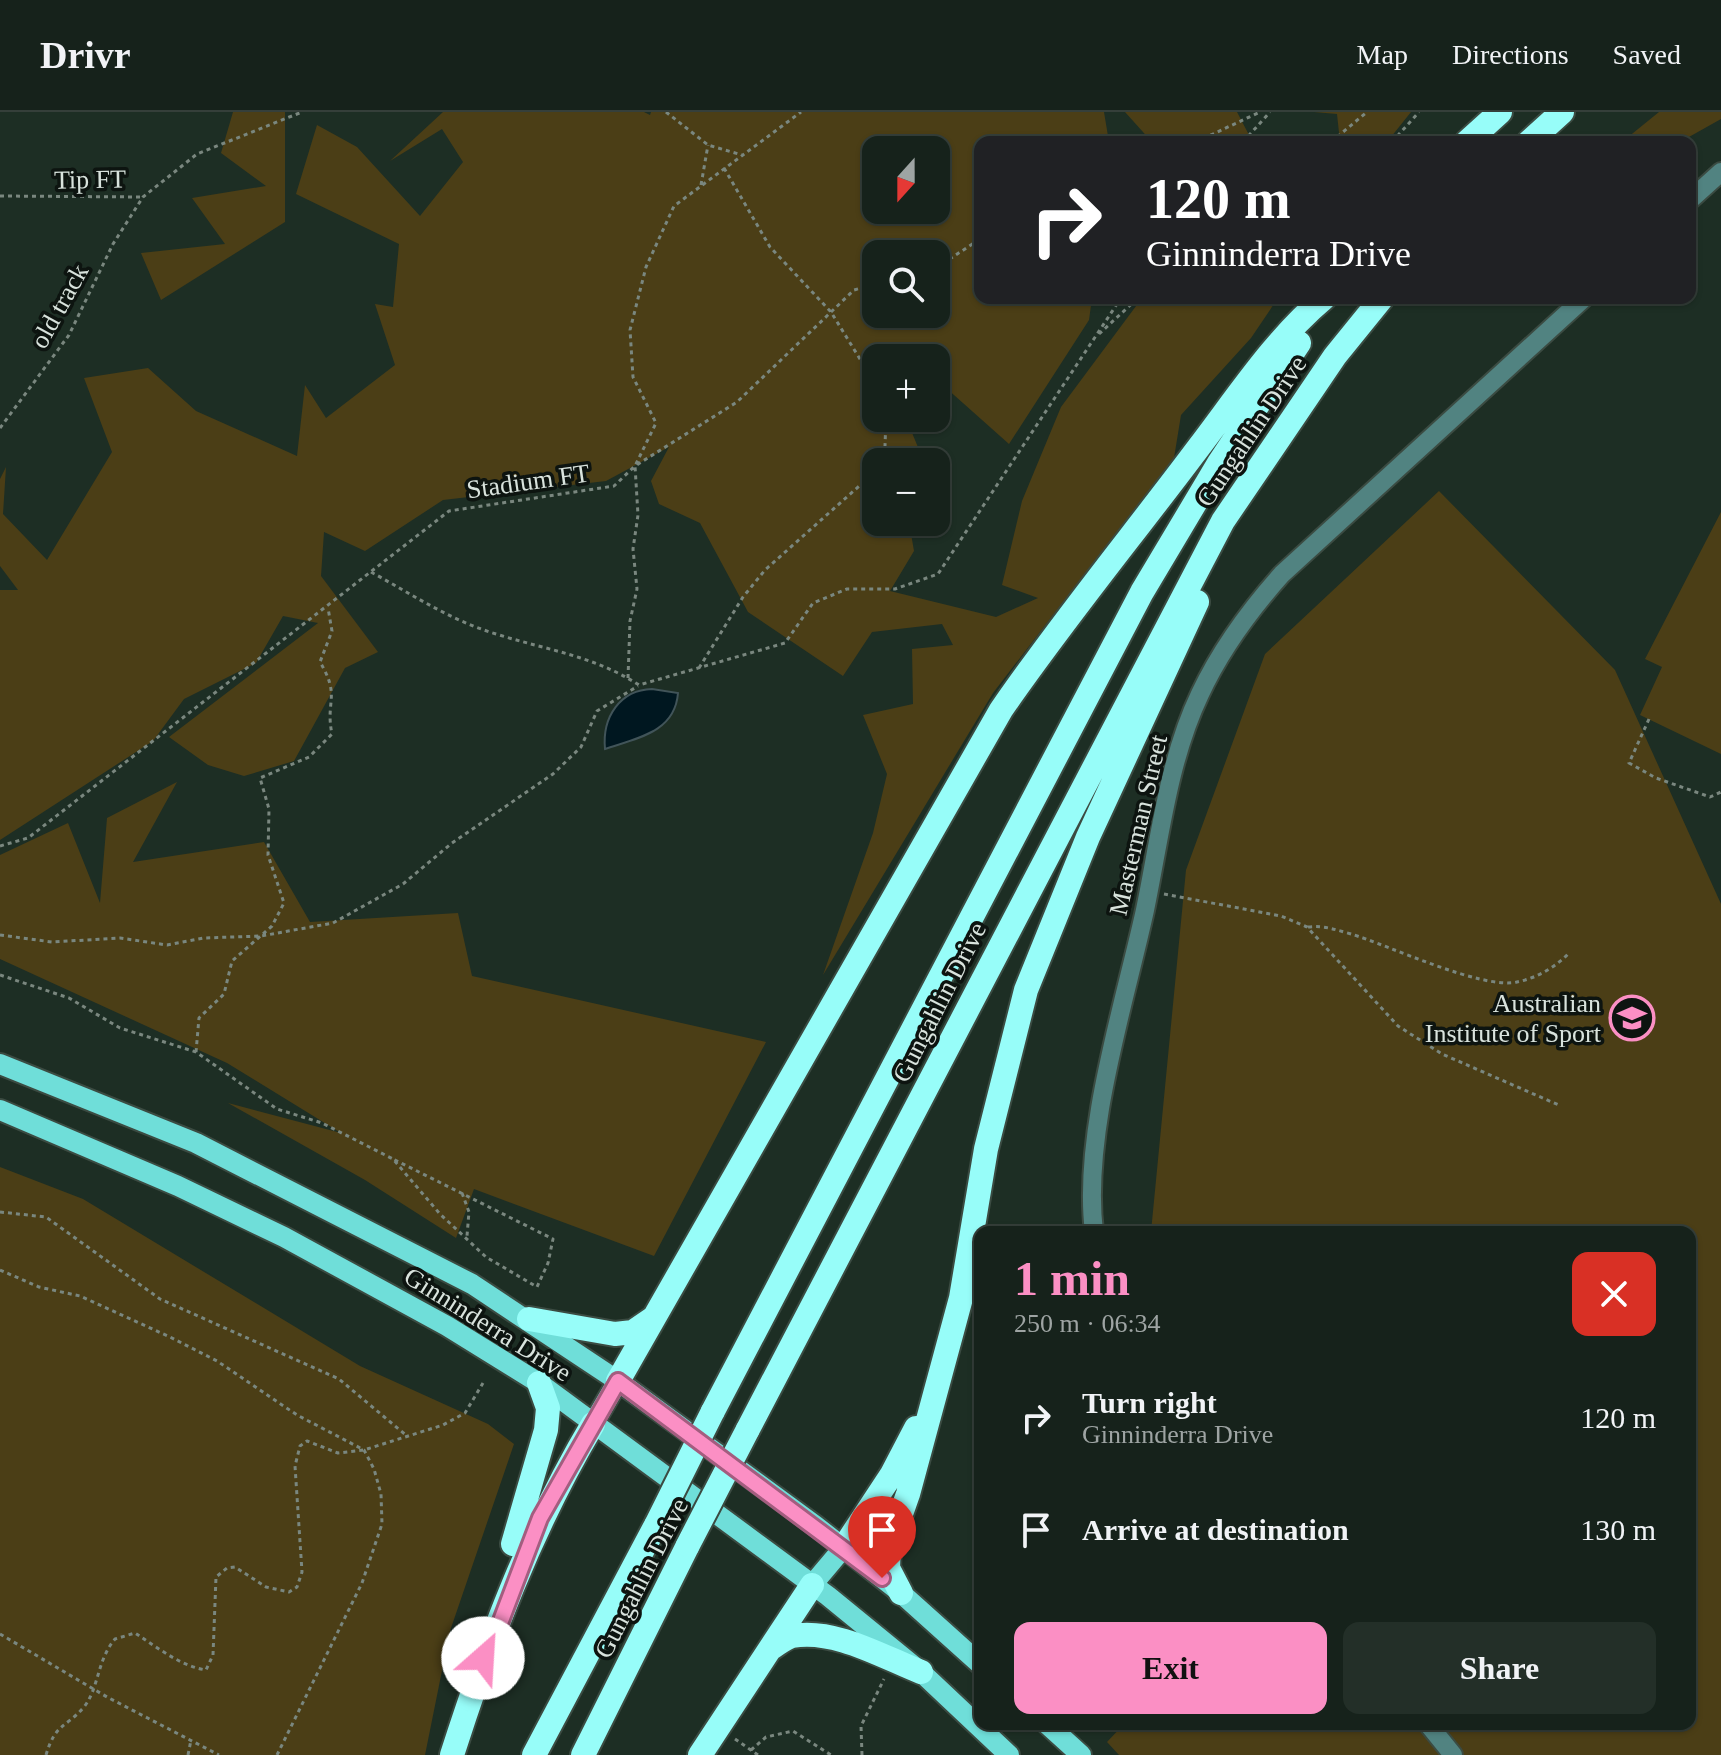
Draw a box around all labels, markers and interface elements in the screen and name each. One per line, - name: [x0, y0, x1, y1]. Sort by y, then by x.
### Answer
- text: Drivr: [40, 34, 131, 76]
- text: Map: [1357, 39, 1408, 70]
- text: Directions: [1452, 39, 1569, 70]
- text: Saved: [1613, 39, 1681, 70]
- north arrow: [862, 136, 950, 224]
- map controls: [862, 136, 950, 536]
- street label: Tip FT: [54, 164, 126, 195]
- icon: right: [1014, 168, 1118, 272]
- text: 120 m: [1146, 168, 1291, 230]
- text: Ginninderra Drive: [1146, 234, 1411, 274]
- button: search: [862, 240, 950, 328]
- street label: old track: [25, 259, 94, 353]
- button: +: [862, 344, 950, 432]
- street label: Gungahlin Drive: [1190, 350, 1312, 512]
- button: −: [862, 448, 950, 536]
- street label: Stadium FT: [465, 459, 591, 504]
- street label: Masterman Street: [1104, 731, 1173, 918]
- street label: Gungahlin Drive: [887, 917, 992, 1087]
- place label: Australian Institute of Sport: [1425, 989, 1602, 1048]
- school or university icon: Australian Institute of Sport: [1608, 994, 1656, 1042]
- text: 1 min: [1014, 1252, 1130, 1305]
- button: close: [1572, 1252, 1656, 1336]
- street label: Ginninderra Drive: [399, 1261, 577, 1387]
- text: 250 m · 06:34: [1014, 1309, 1161, 1338]
- text: Turn right: [1082, 1386, 1217, 1419]
- icon: right: [1014, 1396, 1058, 1440]
- text: 120 m: [1580, 1401, 1656, 1434]
- text: Ginninderra Drive: [1082, 1420, 1273, 1449]
- street label: Gungahlin Drive: [589, 1493, 694, 1663]
- pin: [848, 1496, 916, 1578]
- icon: arrive: [860, 1508, 904, 1552]
- icon: arrive: [1014, 1508, 1058, 1552]
- text: Arrive at destination: [1082, 1513, 1349, 1546]
- text: 130 m: [1580, 1513, 1656, 1546]
- position arrow: [441, 1616, 525, 1700]
- button: Exit: [1014, 1622, 1327, 1714]
- button: Share: [1343, 1622, 1656, 1714]

